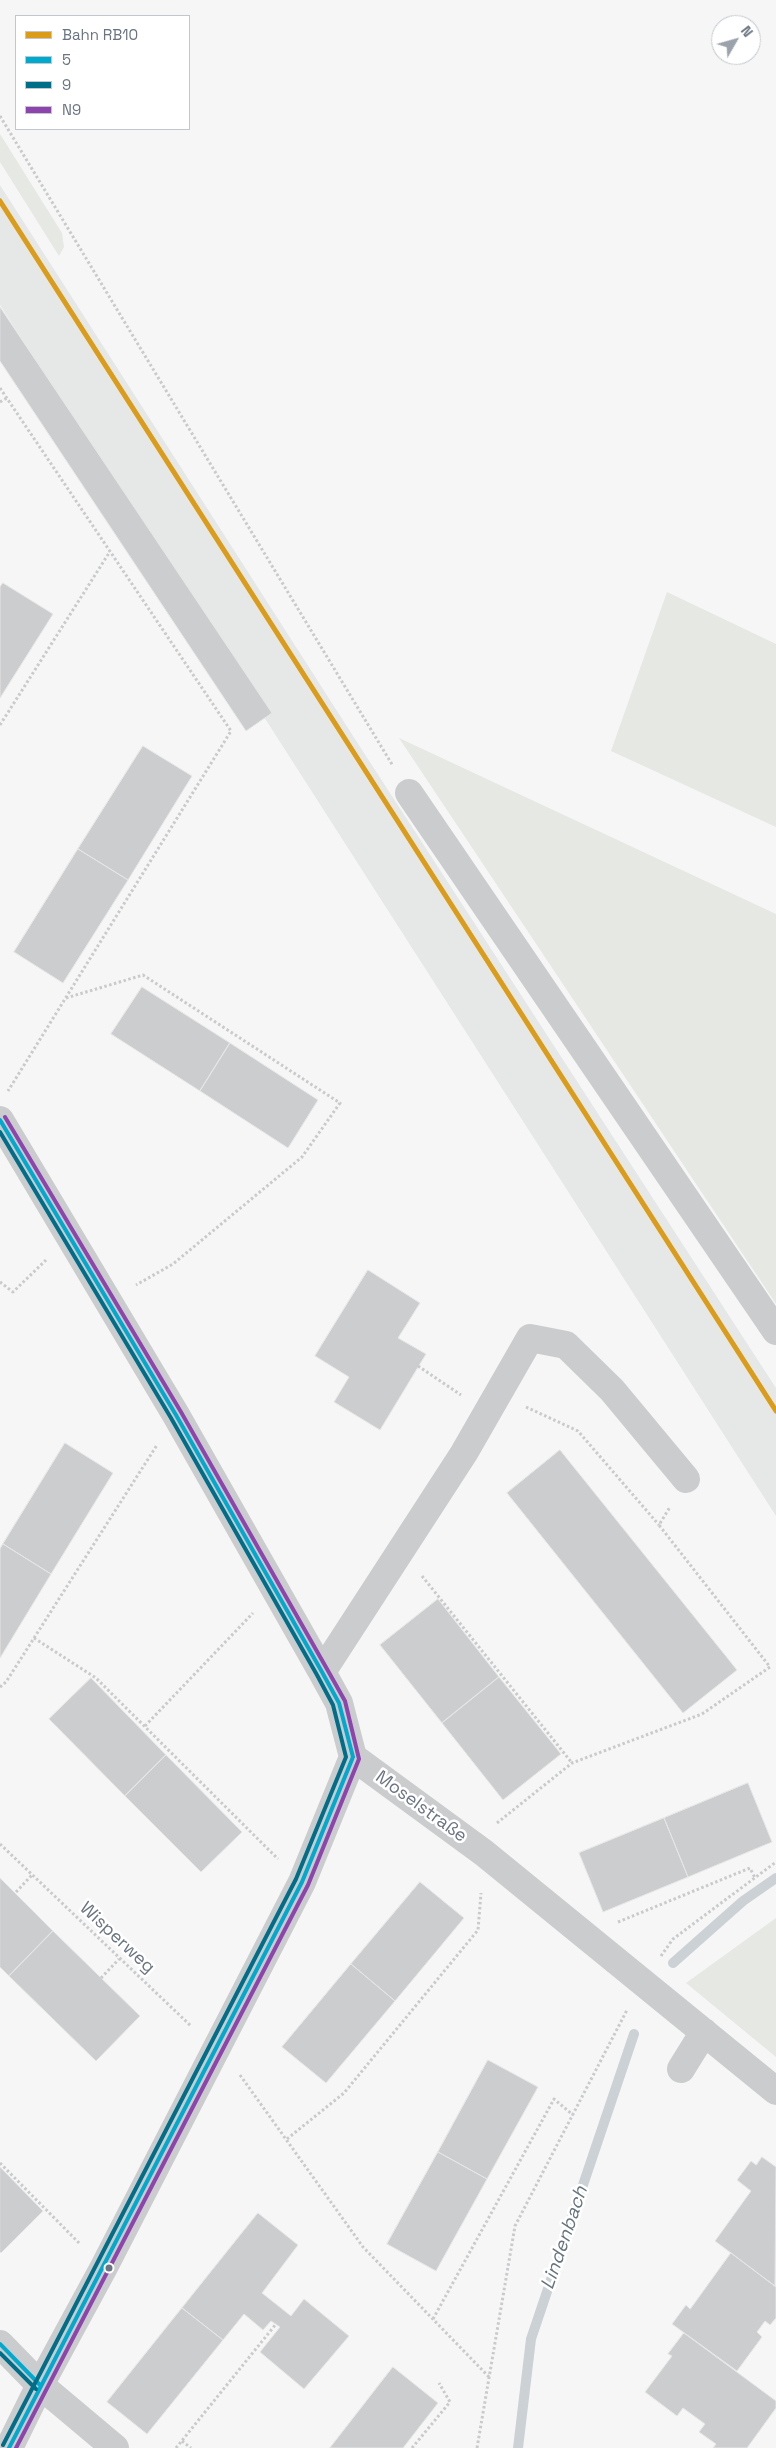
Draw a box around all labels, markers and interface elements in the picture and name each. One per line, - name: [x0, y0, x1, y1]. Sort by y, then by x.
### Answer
- legend: [15, 15, 190, 130]
- north arrow: [711, 15, 761, 65]
- text: N: [737, 22, 757, 41]
- text: Bahn RB10: [62, 25, 138, 44]
- text: 5: [62, 50, 71, 69]
- text: 9: [62, 75, 71, 94]
- text: N9: [62, 100, 81, 119]
- street label: Moselstraße: [371, 1767, 471, 1847]
- street label: Wisperweg: [75, 1898, 159, 1978]
- water label: Lindenbach: [537, 2183, 593, 2293]
- unlabelled marker: [104, 2263, 114, 2273]

